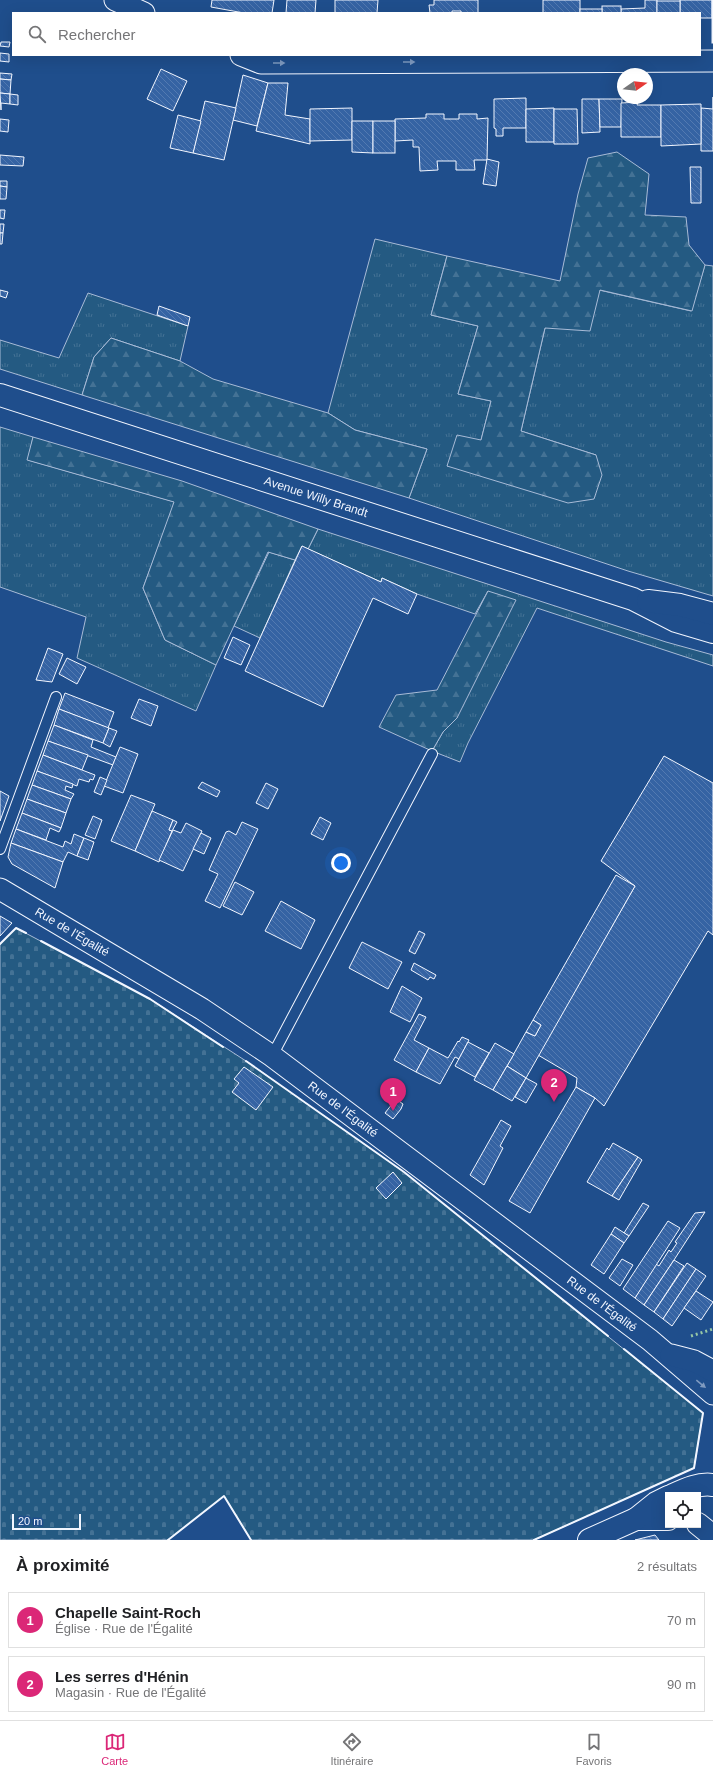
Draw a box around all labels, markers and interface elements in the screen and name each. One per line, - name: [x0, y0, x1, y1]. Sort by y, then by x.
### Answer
- search box: [12, 12, 701, 56]
- icon: search: [26, 23, 48, 45]
- text: Rechercher: [58, 26, 136, 43]
- one-way arrow: [403, 59, 416, 65]
- one-way arrow: [273, 60, 286, 66]
- north arrow: [617, 68, 653, 104]
- street label: Avenue Willy Brandt: [262, 474, 370, 520]
- your location: [331, 853, 351, 873]
- street label: Rue de l'Égalité: [33, 904, 112, 959]
- pin: 2: [541, 1069, 567, 1102]
- pin: 1: [380, 1078, 406, 1111]
- street label: Rue de l'Égalité: [305, 1079, 381, 1140]
- street label: Rue de l'Égalité: [564, 1273, 640, 1335]
- one-way arrow: [695, 1380, 706, 1388]
- map controls: [665, 1492, 701, 1528]
- button: locate: [665, 1492, 701, 1528]
- scale bar: [12, 1512, 81, 1531]
- text: 20 m: [18, 1515, 42, 1527]
- text: À proximité: [16, 1556, 110, 1575]
- text: 2 résultats: [637, 1559, 697, 1574]
- text: Chapelle Saint-Roch: [55, 1604, 201, 1621]
- text: 1: [26, 1613, 34, 1628]
- text: 70 m: [667, 1613, 696, 1628]
- text: Église · Rue de l'Égalité: [55, 1621, 193, 1636]
- text: Les serres d'Hénin: [55, 1668, 189, 1685]
- text: 2: [26, 1677, 34, 1692]
- text: 90 m: [667, 1677, 696, 1692]
- text: Magasin · Rue de l'Égalité: [55, 1685, 206, 1700]
- tab: Carte: [101, 1731, 128, 1767]
- tab: Itinéraire: [331, 1731, 373, 1767]
- tab: Favoris: [576, 1731, 612, 1767]

